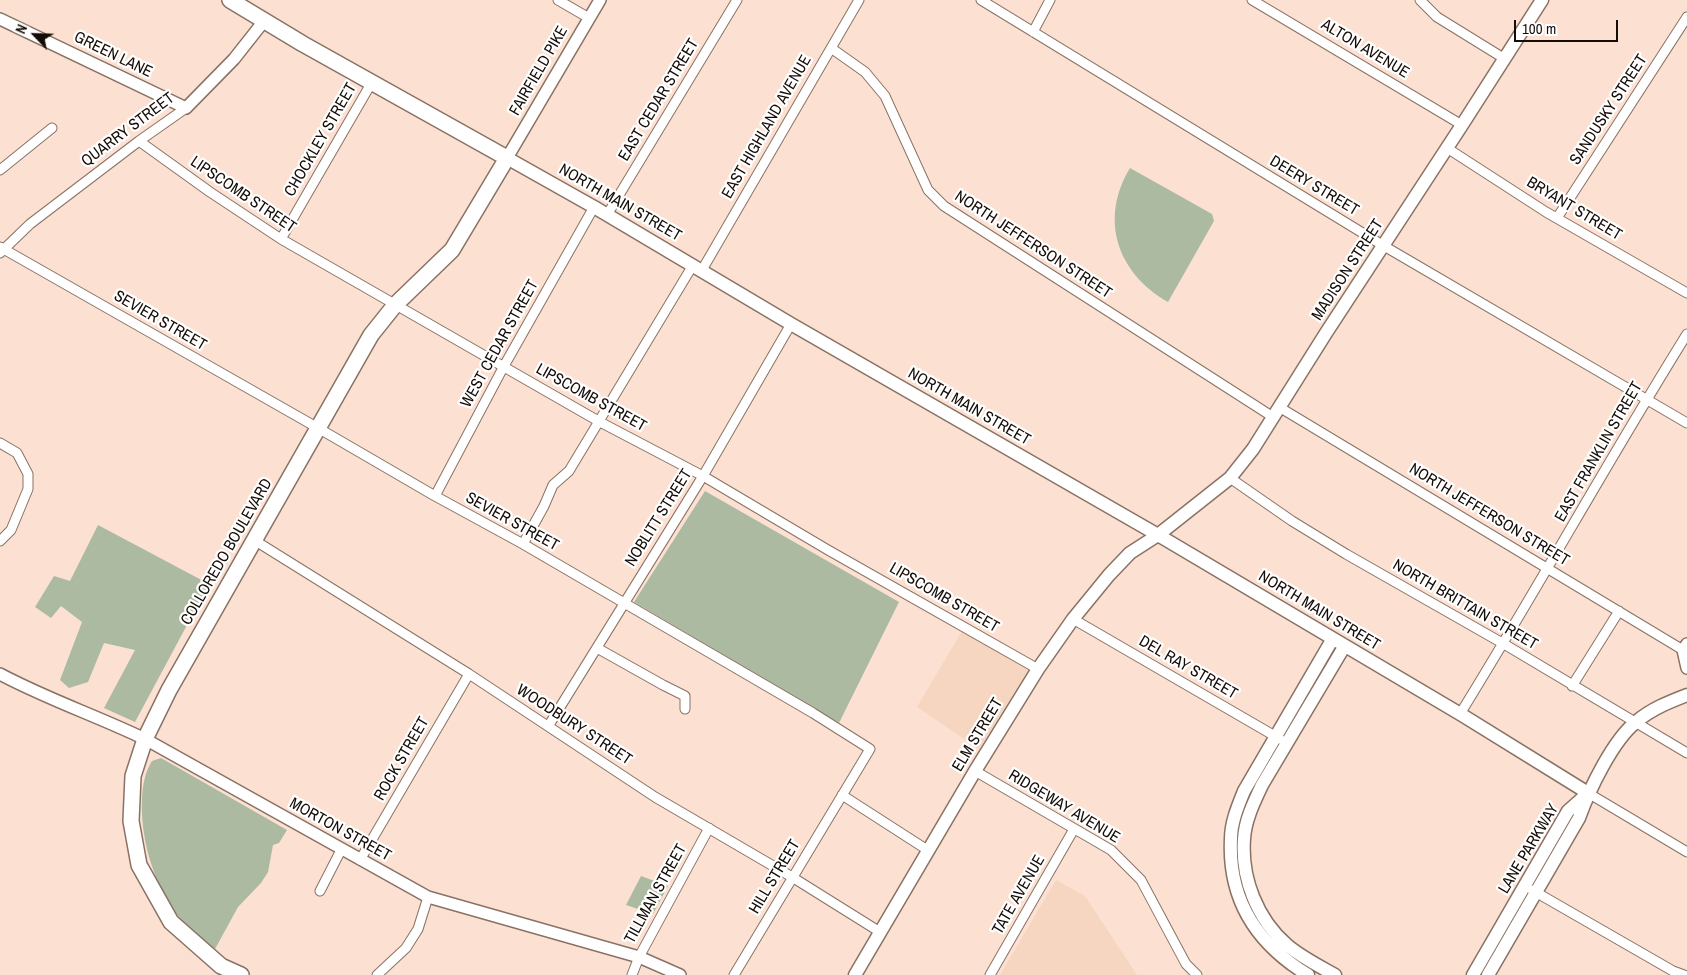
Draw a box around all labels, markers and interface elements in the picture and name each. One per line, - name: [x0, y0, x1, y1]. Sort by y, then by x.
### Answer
- north arrow: [10, 10, 60, 60]
- scale bar: [1517, 10, 1621, 42]
- street label: ALTON AVENUE: [1318, 15, 1412, 83]
- text: 100 m: [1522, 18, 1556, 39]
- text: N: [11, 21, 31, 36]
- street label: FAIRFIELD PIKE: [506, 23, 572, 119]
- street label: GREEN LANE: [71, 28, 155, 82]
- street label: EAST CEDAR STREET: [615, 35, 703, 165]
- street label: SANDUSKY STREET: [1566, 51, 1652, 169]
- street label: EAST HIGHLAND AVENUE: [718, 52, 816, 202]
- street label: CHOCKLEY STREET: [281, 80, 361, 200]
- street label: QUARRY STREET: [78, 89, 178, 171]
- street label: DEERY STREET: [1266, 152, 1362, 220]
- street label: LIPSCOMB STREET: [187, 153, 299, 237]
- street label: NORTH MAIN STREET: [555, 160, 685, 246]
- street label: BRYANT STREET: [1523, 173, 1625, 245]
- street label: NORTH JEFFERSON STREET: [951, 187, 1115, 303]
- street label: MADISON STREET: [1308, 216, 1388, 324]
- street label: WEST CEDAR STREET: [457, 277, 543, 411]
- street label: SEVIER STREET: [110, 287, 210, 355]
- street label: LIPSCOMB STREET: [532, 360, 650, 436]
- street label: NORTH MAIN STREET: [904, 364, 1034, 450]
- street label: EAST FRANKLIN STREET: [1551, 379, 1647, 525]
- street label: NORTH JEFFERSON STREET: [1405, 460, 1573, 570]
- street label: NOBLITT STREET: [621, 466, 697, 570]
- street label: COLLOREDO BOULEVARD: [177, 475, 277, 629]
- street label: SEVIER STREET: [462, 489, 562, 555]
- street label: NORTH BRITTAIN STREET: [1389, 556, 1541, 654]
- street label: LIPSCOMB STREET: [886, 559, 1002, 637]
- street label: NORTH MAIN STREET: [1255, 567, 1383, 655]
- street label: DEL RAY STREET: [1135, 632, 1241, 704]
- street label: WOODBURY STREET: [513, 680, 635, 770]
- street label: ELM STREET: [949, 695, 1007, 775]
- street label: ROCK STREET: [370, 714, 434, 804]
- street label: RIDGEWAY AVENUE: [1005, 766, 1123, 848]
- street label: MORTON STREET: [286, 794, 394, 866]
- street label: LANE PARKWAY: [1495, 801, 1563, 897]
- street label: HILL STREET: [745, 836, 805, 918]
- street label: TILLMAN STREET: [621, 841, 691, 947]
- street label: TATE AVENUE: [989, 852, 1049, 938]

